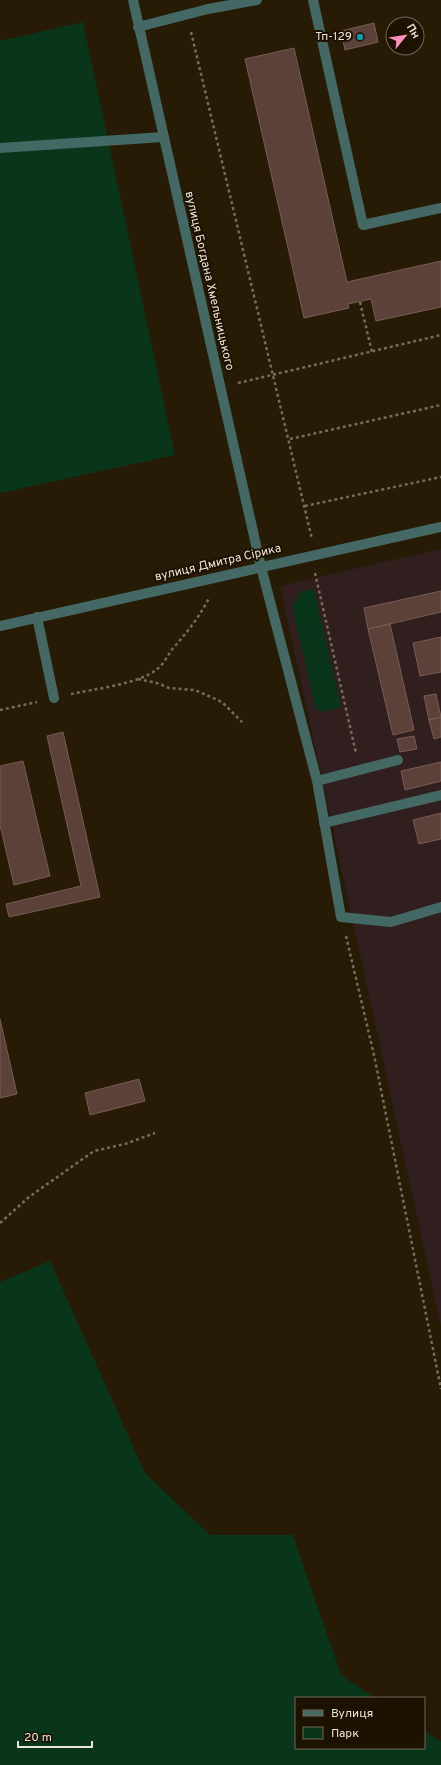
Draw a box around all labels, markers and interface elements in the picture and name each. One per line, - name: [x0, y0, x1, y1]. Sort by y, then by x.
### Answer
- north arrow: [385, 16, 425, 56]
- text: Пн: [403, 22, 423, 41]
- place label: Тп-129: [315, 29, 352, 45]
- marker: Тп-129: [355, 32, 365, 42]
- street label: вулиця Богдана Хмельницького: [181, 190, 238, 372]
- street label: вулиця Дмитра Сірика: [153, 541, 283, 585]
- legend: [295, 1697, 425, 1749]
- text: Вулиця: [331, 1706, 373, 1722]
- scale bar: [18, 1723, 92, 1749]
- text: Парк: [331, 1726, 359, 1742]
- text: 20 m: [24, 1730, 52, 1746]

